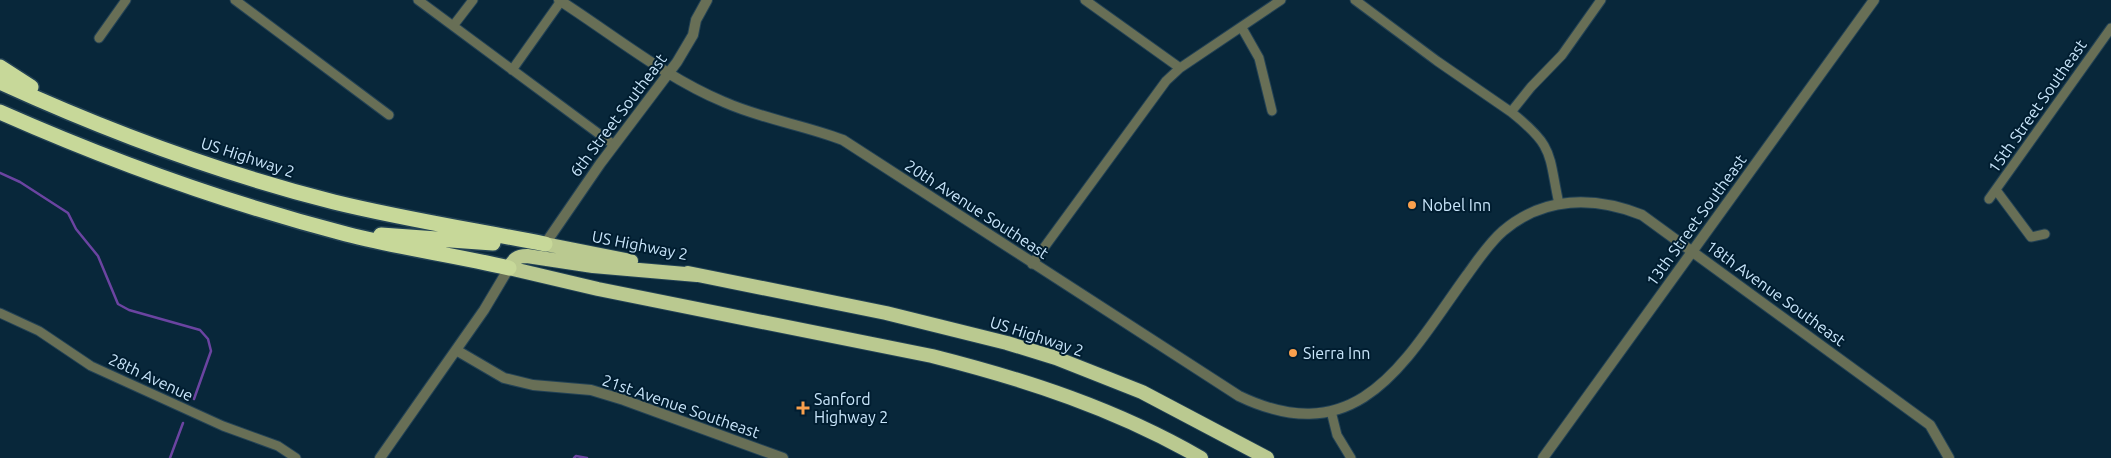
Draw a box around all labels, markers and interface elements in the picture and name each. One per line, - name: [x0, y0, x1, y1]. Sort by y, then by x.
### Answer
- street label: 15th Street Southeast: [1984, 36, 2090, 176]
- street label: 6th Street Southeast: [566, 50, 670, 180]
- street label: US Highway 2: [199, 133, 297, 181]
- street label: 13th Street Southeast: [1642, 150, 1750, 289]
- street label: 20th Avenue Southeast: [902, 156, 1053, 262]
- place label: Nobel Inn: [1422, 196, 1491, 214]
- marker: Nobel Inn: [1406, 199, 1418, 211]
- street label: US Highway 2: [590, 227, 690, 263]
- street label: 18th Avenue Southeast: [1703, 237, 1850, 350]
- street label: US Highway 2: [988, 312, 1086, 360]
- place label: Sierra Inn: [1303, 344, 1370, 362]
- marker: Sierra Inn: [1287, 347, 1299, 359]
- street label: 28th Avenue: [106, 350, 196, 404]
- street label: 21st Avenue Southeast: [600, 371, 763, 442]
- place label: Sanford Highway 2: [814, 390, 888, 426]
- marker: Sanford Highway 2: [796, 401, 810, 415]

